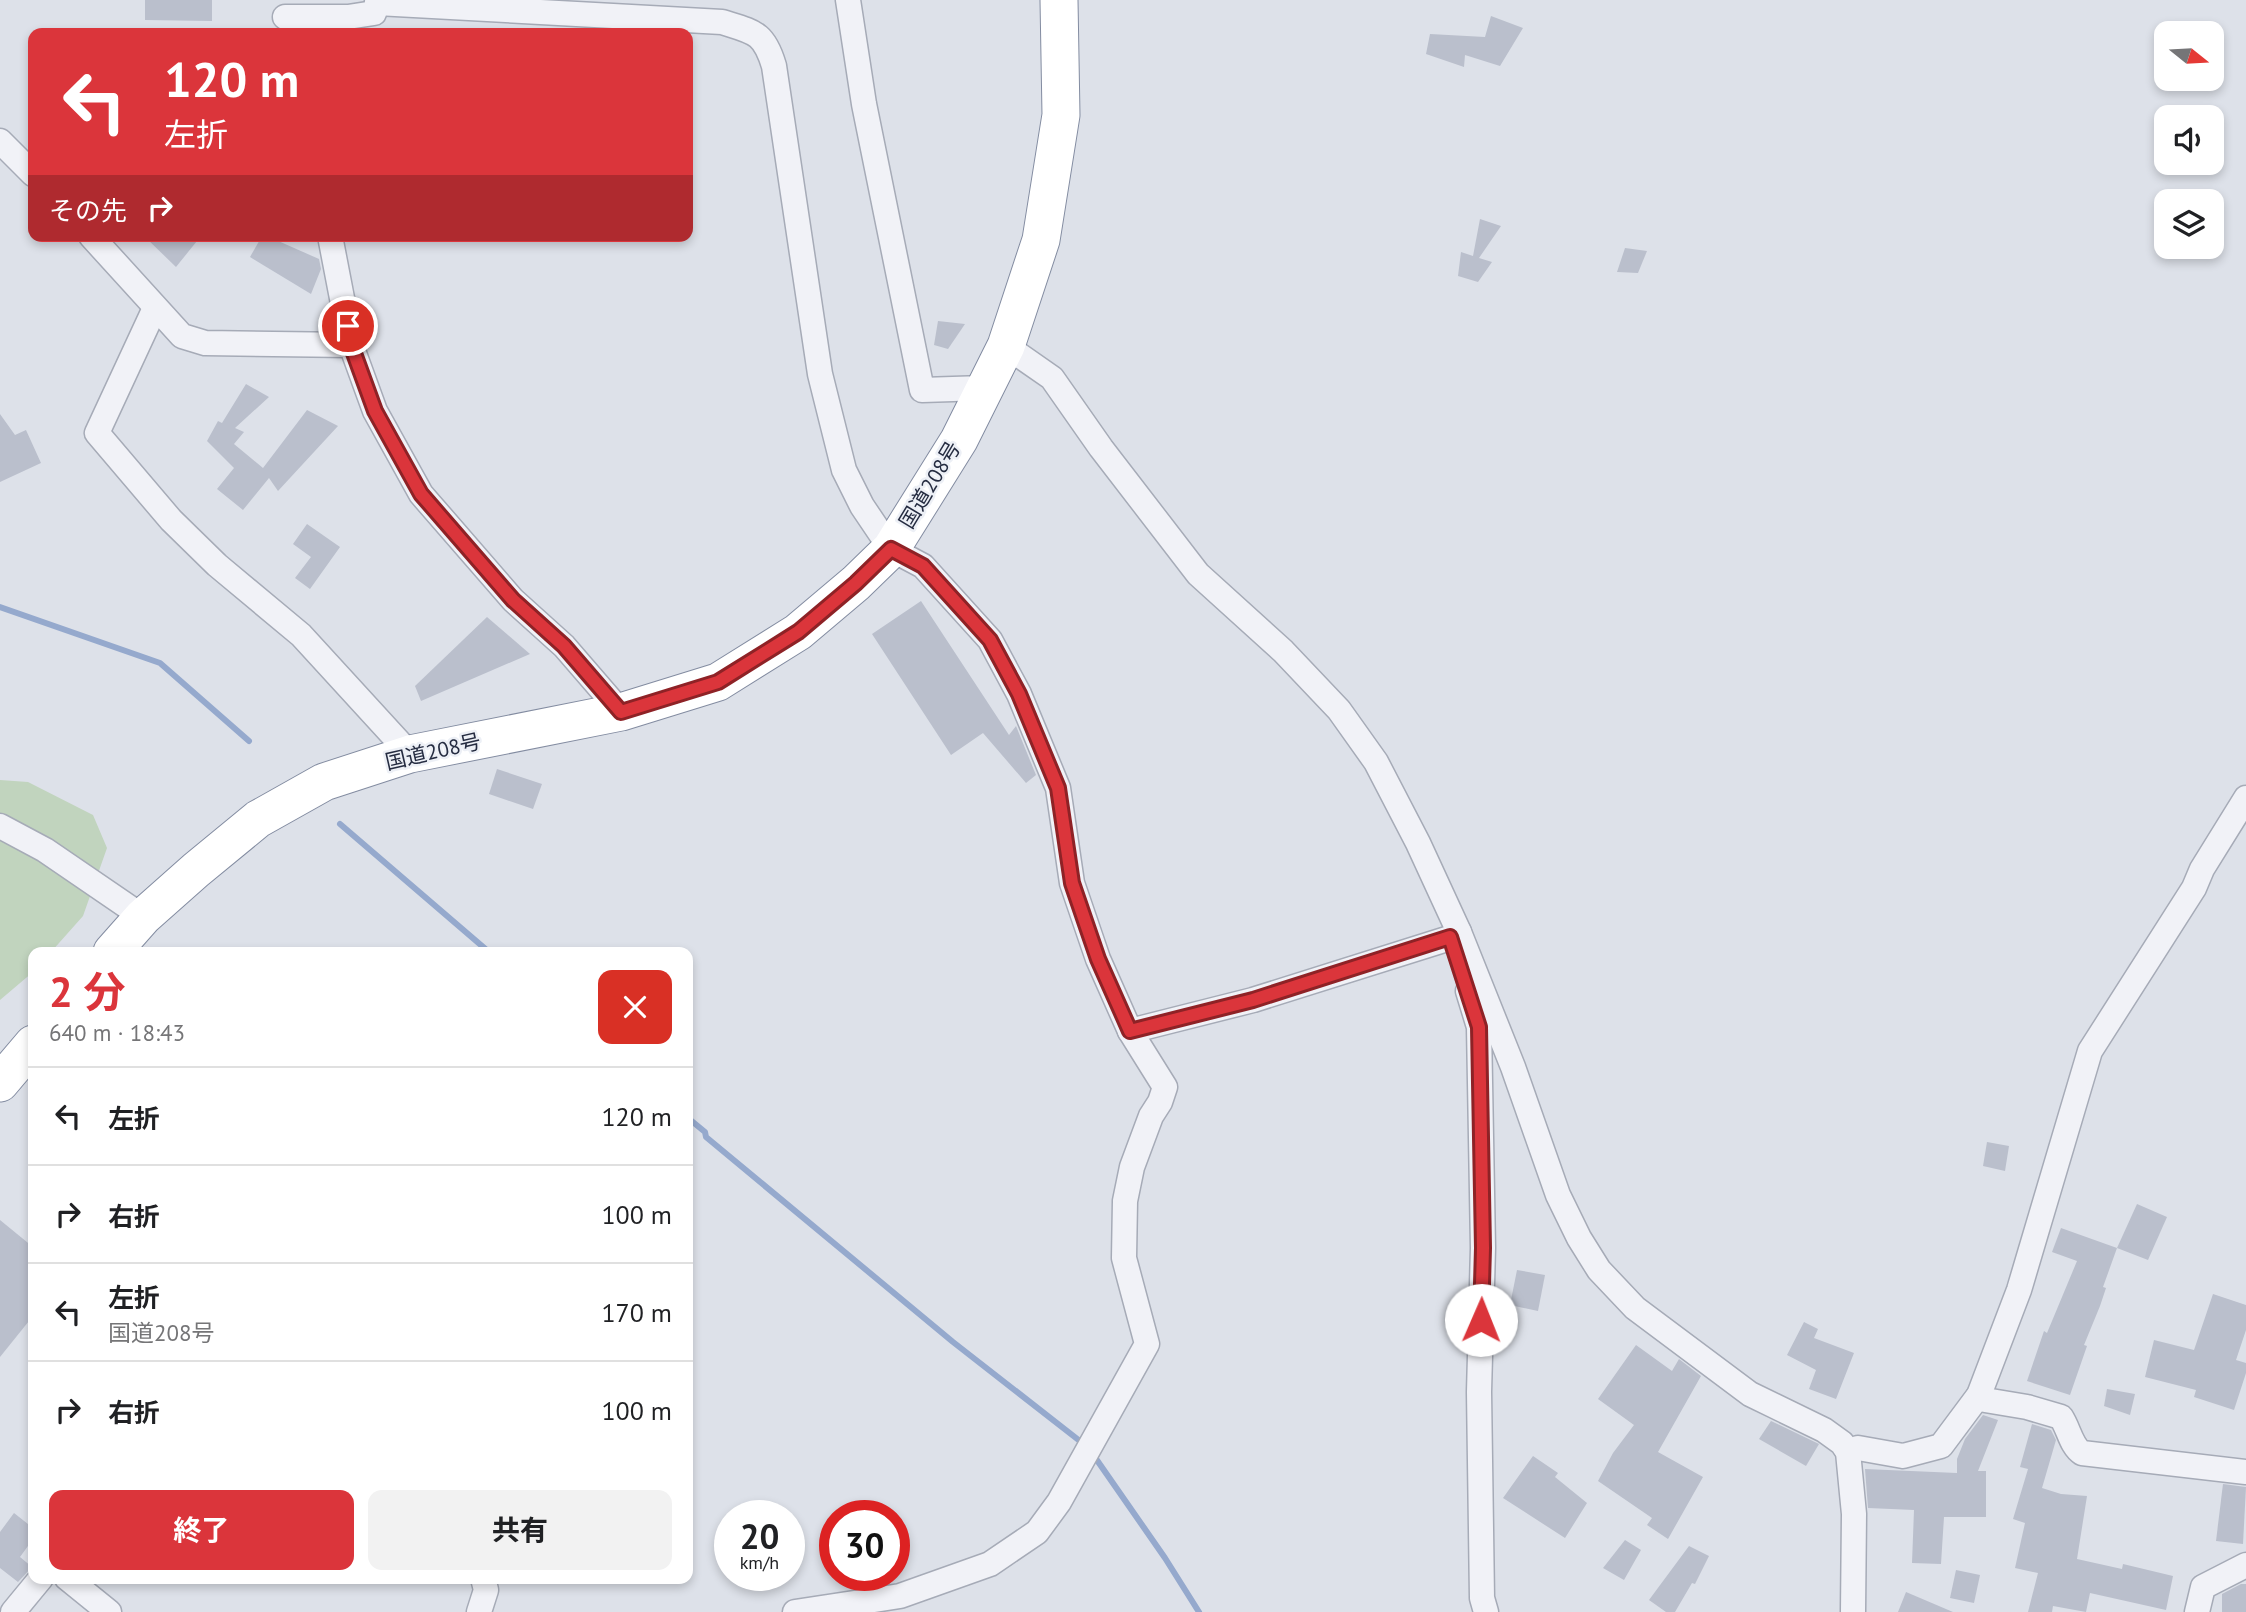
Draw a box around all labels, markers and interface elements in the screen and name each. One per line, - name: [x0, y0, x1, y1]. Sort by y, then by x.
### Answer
- north arrow: [2154, 21, 2224, 91]
- map controls: [2154, 21, 2224, 259]
- text: 120 m: [164, 47, 299, 111]
- icon: left: [49, 56, 140, 147]
- button: sound: [2154, 105, 2224, 175]
- text: 左折: [164, 113, 228, 155]
- icon: right: [141, 189, 179, 227]
- button: layers: [2154, 189, 2224, 259]
- text: その先: [49, 194, 127, 227]
- pin: [318, 296, 378, 356]
- icon: arrive: [329, 307, 367, 345]
- street label: 国道208号: [893, 436, 966, 533]
- street label: 国道208号: [382, 727, 483, 776]
- text: 2 分: [49, 964, 125, 1019]
- button: close: [598, 970, 672, 1044]
- text: 640 m · 18:43: [49, 1018, 185, 1047]
- icon: left: [49, 1097, 87, 1135]
- text: 120 m: [601, 1100, 672, 1133]
- text: 左折: [108, 1102, 160, 1135]
- icon: right: [49, 1195, 87, 1233]
- text: 100 m: [601, 1198, 672, 1231]
- text: 右折: [108, 1200, 160, 1233]
- text: 左折: [108, 1281, 160, 1314]
- position arrow: [1444, 1283, 1518, 1357]
- icon: left: [49, 1293, 87, 1331]
- text: 170 m: [601, 1296, 672, 1329]
- text: 国道208号: [108, 1318, 215, 1347]
- icon: right: [49, 1391, 87, 1429]
- text: 100 m: [601, 1394, 672, 1427]
- text: 右折: [108, 1396, 160, 1429]
- button: 終了: [49, 1490, 354, 1570]
- button: 共有: [368, 1490, 672, 1570]
- speed limit sign: 30: [819, 1500, 910, 1591]
- text: 20: [740, 1513, 779, 1559]
- text: km/h: [740, 1551, 779, 1574]

